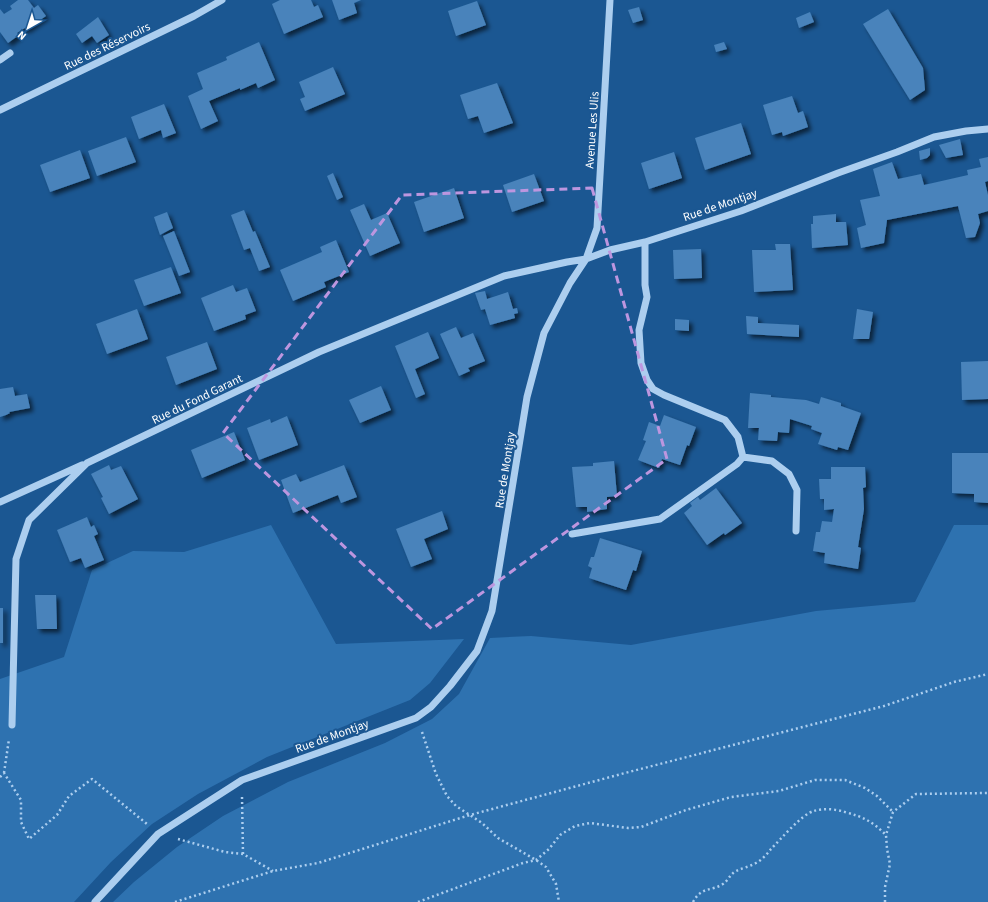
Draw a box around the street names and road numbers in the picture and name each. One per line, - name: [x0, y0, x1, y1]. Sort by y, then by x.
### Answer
- street label: Rue des Réservoirs: [61, 18, 153, 75]
- street label: Avenue Les Ulis: [581, 91, 604, 169]
- street label: Rue de Montjay: [681, 185, 760, 226]
- street label: Rue du Fond Garant: [149, 370, 246, 429]
- street label: Rue de Montjay: [491, 430, 520, 510]
- street label: Rue de Montjay: [293, 715, 372, 758]

